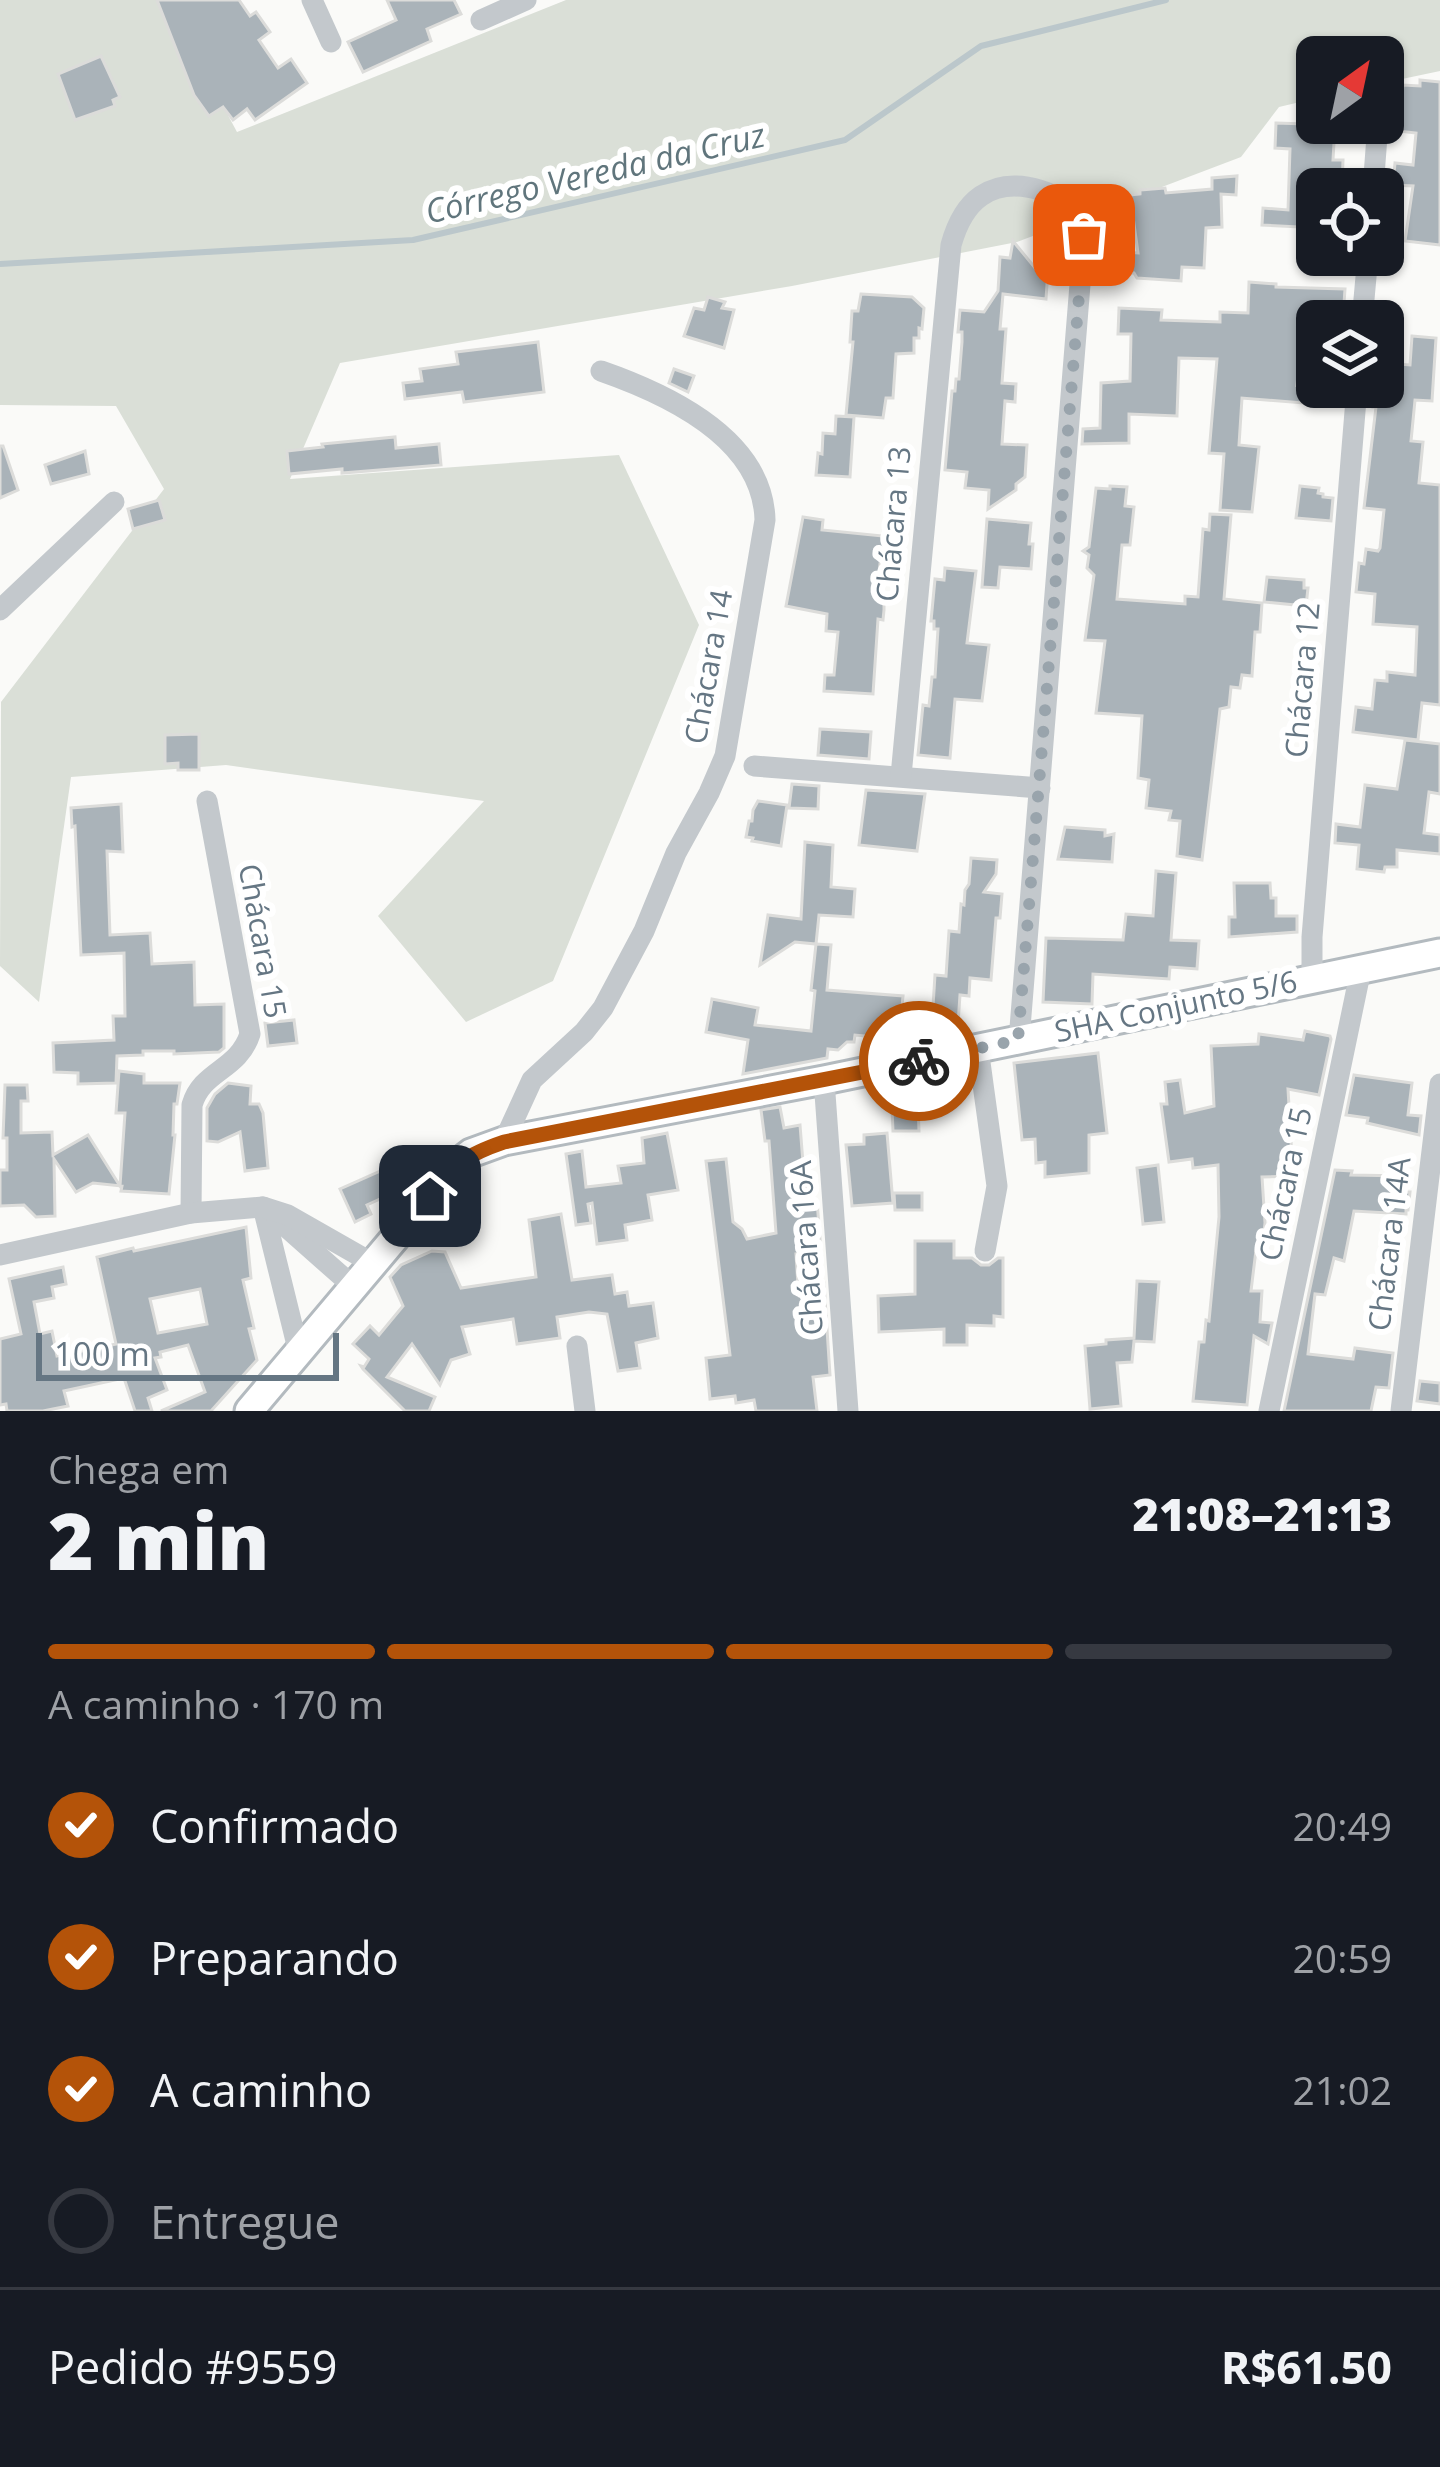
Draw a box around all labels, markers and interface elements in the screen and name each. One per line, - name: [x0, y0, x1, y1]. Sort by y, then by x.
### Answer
- north arrow: [1296, 36, 1404, 144]
- map controls: [1296, 36, 1404, 408]
- water label: Córrego Vereda da Cruz: [421, 111, 770, 234]
- button: locate: [1296, 168, 1404, 276]
- pin: [1033, 184, 1135, 286]
- icon: bag: [1051, 202, 1117, 268]
- button: layers: [1296, 300, 1404, 408]
- street label: Chácara 13: [865, 444, 920, 603]
- street label: Chácara 14: [674, 586, 741, 747]
- street label: Chácara 12: [1274, 600, 1329, 759]
- street label: Chácara 15: [230, 860, 297, 1021]
- street label: SHA Conjunto 5/6: [1051, 960, 1301, 1051]
- courier: [859, 1001, 979, 1121]
- icon: bike: [886, 1028, 952, 1094]
- street label: Chácara 15: [1248, 1103, 1321, 1264]
- pin: [379, 1145, 481, 1247]
- street label: Chácara 14A: [1357, 1154, 1420, 1333]
- street label: Chácara 16A: [779, 1159, 832, 1337]
- icon: home: [397, 1163, 463, 1229]
- scale bar: [36, 1327, 339, 1380]
- text: 100 m: [54, 1331, 150, 1376]
- text: Chega em: [48, 1442, 229, 1495]
- text: 21:08–21:13: [1133, 1483, 1392, 1544]
- text: 2 min: [48, 1487, 270, 1593]
- text: A caminho · 170 m: [48, 1677, 384, 1730]
- icon: check: [48, 1792, 114, 1858]
- text: Confirmado: [150, 1795, 399, 1856]
- text: 20:49: [1293, 1799, 1392, 1852]
- icon: check: [48, 1924, 114, 1990]
- text: Preparando: [150, 1927, 399, 1988]
- text: 20:59: [1293, 1931, 1392, 1984]
- icon: check: [48, 2056, 114, 2122]
- text: A caminho: [150, 2059, 372, 2120]
- text: 21:02: [1293, 2063, 1392, 2116]
- text: Entregue: [150, 2191, 340, 2252]
- text: Pedido #9559: [48, 2336, 338, 2397]
- text: R$61.50: [1221, 2336, 1392, 2397]

